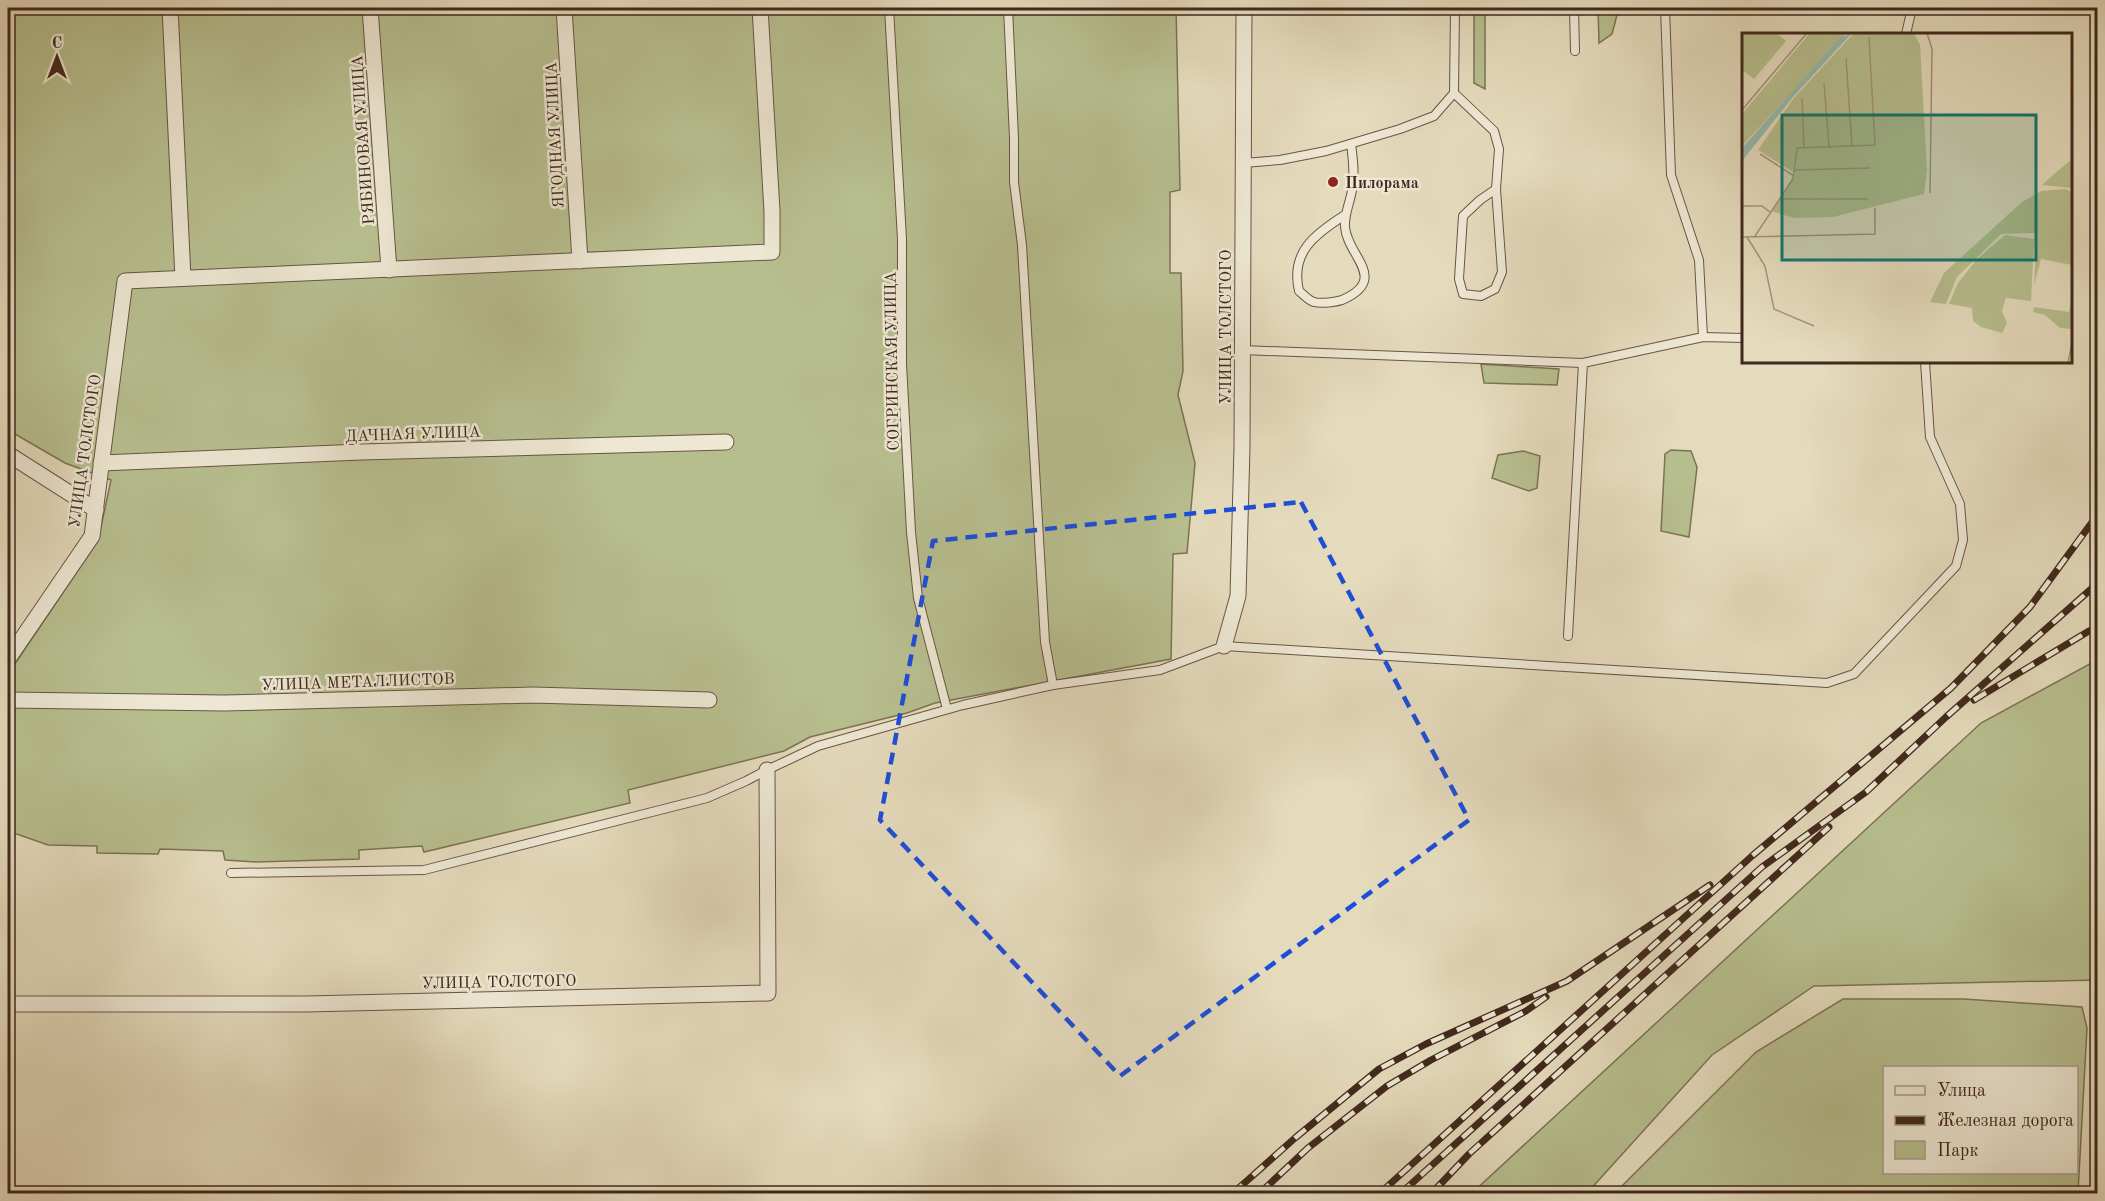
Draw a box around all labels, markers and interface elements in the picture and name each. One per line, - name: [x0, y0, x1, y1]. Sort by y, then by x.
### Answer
- north arrow: [27, 27, 87, 87]
- inset map: [1742, 33, 2072, 363]
- text: С: [52, 36, 62, 52]
- street label: РЯБИНОВАЯ УЛИЦА: [350, 54, 378, 225]
- street label: ЯГОДНАЯ УЛИЦА: [544, 61, 568, 209]
- marker: Пилорама: [1326, 175, 1340, 189]
- place label: Пилорама: [1345, 176, 1419, 192]
- street label: УЛИЦА ТОЛСТОГО: [1219, 250, 1235, 404]
- street label: СОГРИНСКАЯ УЛИЦА: [883, 271, 903, 451]
- street label: УЛИЦА ТОЛСТОГО: [67, 373, 105, 529]
- street label: ДАЧНАЯ УЛИЦА: [345, 425, 481, 445]
- street label: УЛИЦА МЕТАЛЛИСТОВ: [261, 672, 455, 694]
- street label: УЛИЦА ТОЛСТОГО: [421, 974, 577, 992]
- legend: [1883, 1066, 2078, 1174]
- text: Улица: [1937, 1082, 1986, 1100]
- text: Железная дорога: [1937, 1112, 2074, 1130]
- text: Парк: [1937, 1142, 1978, 1160]

